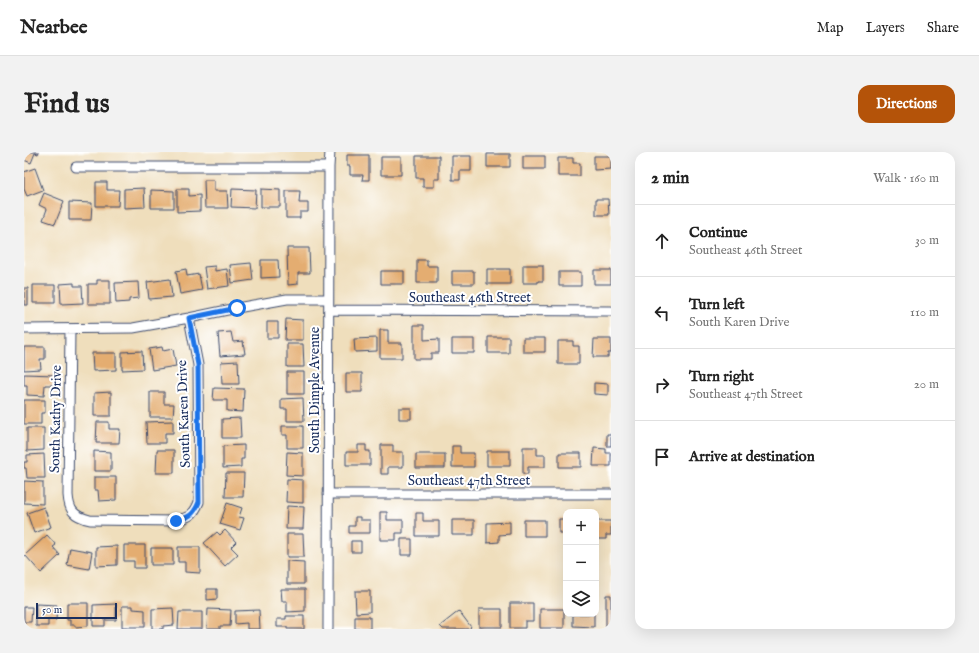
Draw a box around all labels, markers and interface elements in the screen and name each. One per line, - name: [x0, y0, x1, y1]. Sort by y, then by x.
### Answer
- text: Nearbee: [20, 16, 87, 40]
- text: Map: [817, 19, 844, 37]
- text: Layers: [866, 19, 905, 37]
- text: Share: [927, 19, 959, 37]
- button: Directions: [858, 85, 955, 123]
- text: Find us: [24, 87, 110, 122]
- text: 2 min: [651, 168, 689, 189]
- text: Walk · 160 m: [873, 170, 939, 187]
- text: Continue: [689, 223, 747, 242]
- icon: ahead: [651, 230, 673, 252]
- text: 30 m: [915, 232, 939, 249]
- text: Southeast 46th Street: [689, 242, 803, 259]
- street label: Southeast 46th Street: [409, 289, 531, 307]
- text: Turn left: [689, 295, 745, 314]
- route start: [228, 299, 246, 317]
- icon: left: [651, 302, 673, 324]
- text: 110 m: [910, 304, 939, 321]
- text: South Karen Drive: [689, 314, 789, 331]
- street label: South Dimple Avenue: [306, 326, 324, 453]
- street label: South Karen Drive: [173, 359, 195, 468]
- street label: South Kathy Drive: [46, 364, 66, 473]
- text: Turn right: [689, 367, 754, 386]
- icon: right: [651, 374, 673, 396]
- text: 20 m: [914, 376, 939, 393]
- text: Southeast 47th Street: [689, 386, 803, 403]
- icon: arrive: [651, 446, 673, 468]
- text: Arrive at destination: [689, 447, 815, 466]
- street label: Southeast 47th Street: [408, 472, 530, 490]
- map controls: [563, 509, 599, 617]
- button: +: [563, 509, 599, 545]
- route end: [167, 512, 185, 530]
- button: −: [563, 545, 599, 581]
- button: layers: [563, 581, 599, 617]
- scale bar: [36, 601, 117, 620]
- text: 50 m: [42, 603, 62, 617]

